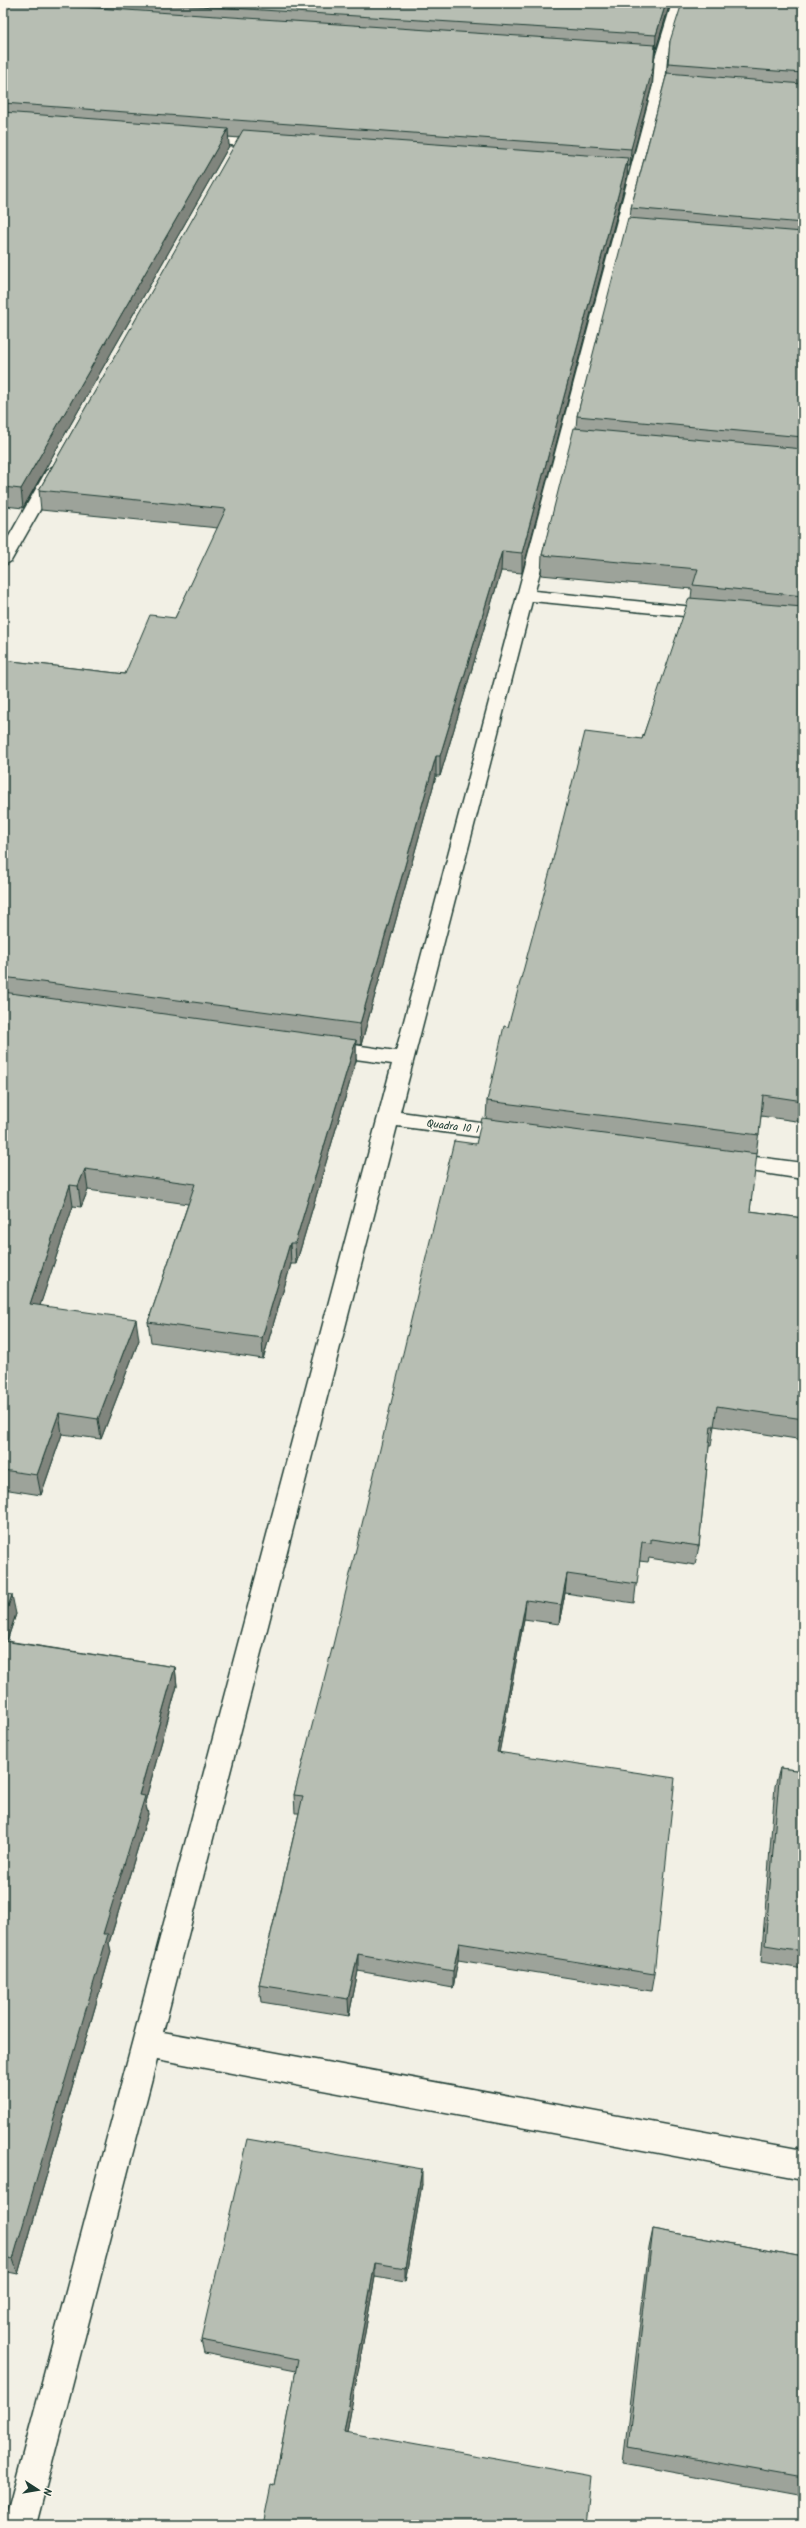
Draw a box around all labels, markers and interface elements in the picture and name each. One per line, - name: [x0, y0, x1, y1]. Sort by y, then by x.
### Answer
- street label: Quadra 10 I: [425, 1115, 480, 1139]
- north arrow: [18, 2470, 58, 2510]
- text: N: [37, 2487, 56, 2497]

